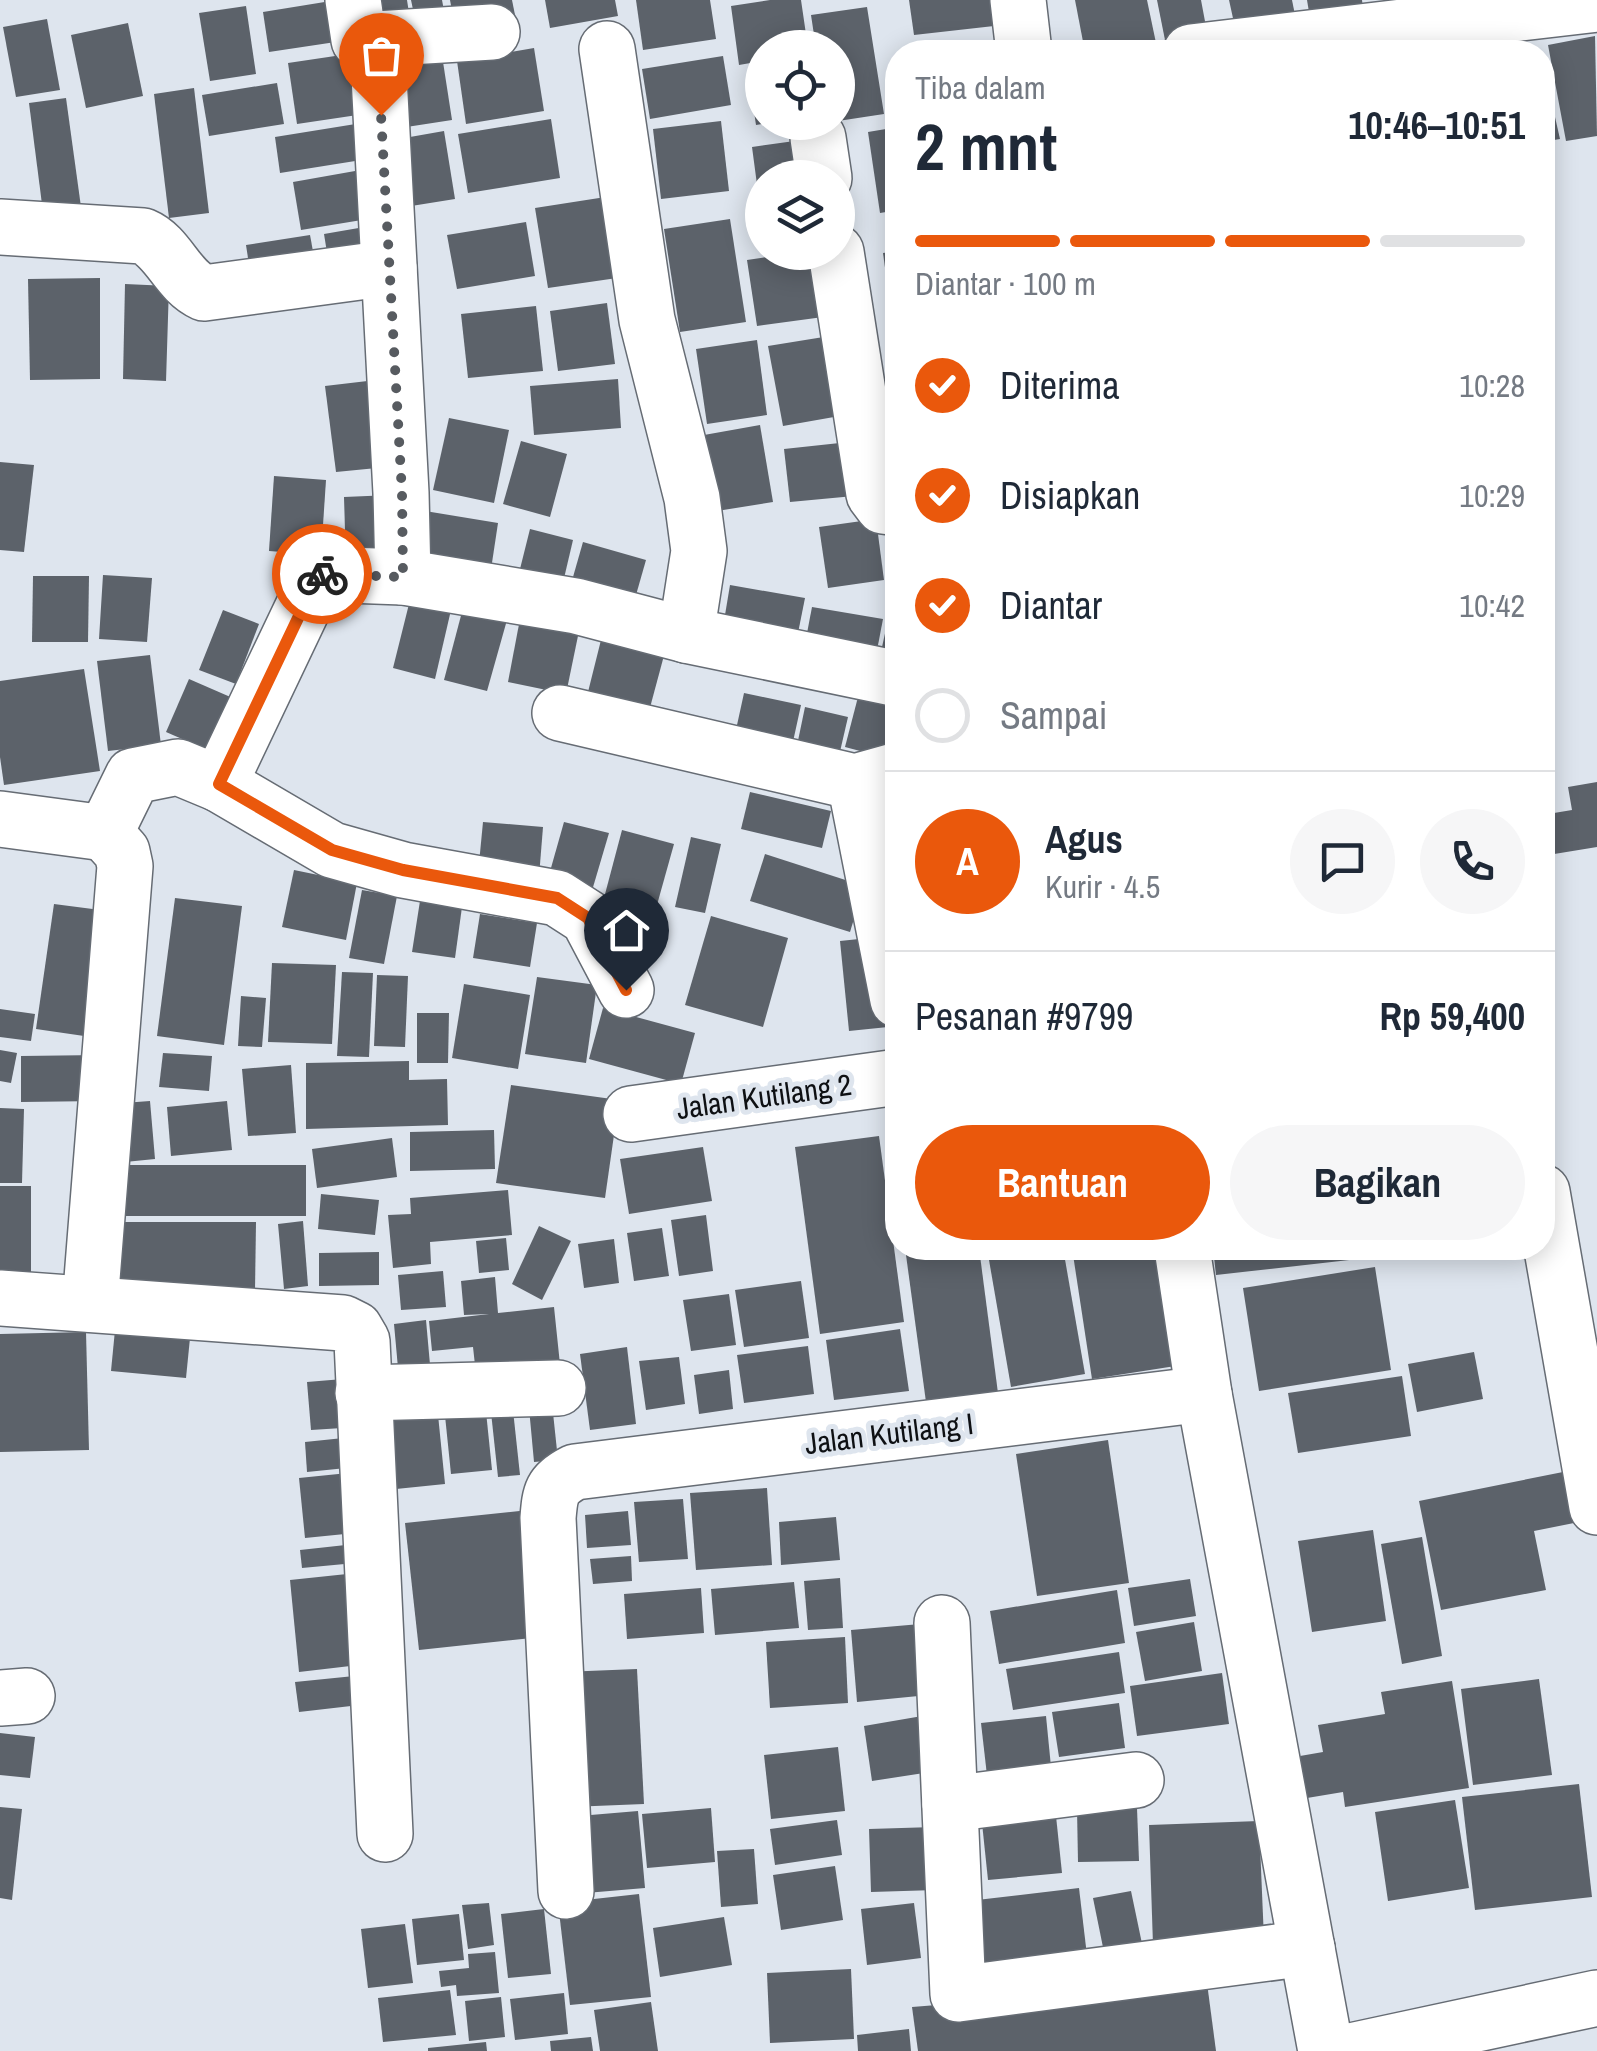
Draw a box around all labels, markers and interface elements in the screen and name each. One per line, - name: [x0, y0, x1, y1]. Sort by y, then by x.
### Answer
- pin: [339, 13, 424, 116]
- icon: bag: [354, 28, 409, 83]
- map controls: [745, 30, 855, 270]
- button: locate: [745, 30, 855, 140]
- text: Tiba dalam: [915, 66, 1046, 109]
- text: 10:46–10:51: [1348, 100, 1525, 151]
- text: 2 mnt: [915, 103, 1057, 190]
- button: layers: [745, 160, 855, 270]
- text: Diantar · 100 m: [915, 262, 1096, 305]
- icon: check: [915, 358, 970, 413]
- text: Diterima: [1000, 360, 1119, 411]
- text: 10:28: [1459, 364, 1525, 407]
- icon: check: [915, 468, 970, 523]
- text: Disiapkan: [1000, 470, 1140, 521]
- text: 10:29: [1459, 474, 1525, 517]
- courier: [272, 524, 372, 624]
- icon: bike: [295, 547, 350, 602]
- icon: check: [915, 578, 970, 633]
- text: Diantar: [1000, 580, 1102, 631]
- text: 10:42: [1459, 584, 1525, 627]
- text: Sampai: [1000, 690, 1107, 741]
- button: chat: [1290, 809, 1395, 914]
- button: phone: [1420, 809, 1525, 914]
- text: Agus: [1045, 814, 1123, 865]
- text: A: [956, 836, 979, 887]
- text: Kurir · 4.5: [1045, 865, 1160, 908]
- pin: [584, 888, 669, 991]
- icon: home: [599, 903, 654, 958]
- text: Pesanan #9799: [915, 991, 1133, 1042]
- text: Rp 59,400: [1379, 991, 1525, 1042]
- street label: Jalan Kutilang 2: [674, 1064, 854, 1128]
- button: Bantuan: [915, 1125, 1210, 1240]
- button: Bagikan: [1230, 1125, 1525, 1240]
- street label: Jalan Kutilang I: [802, 1403, 976, 1463]

